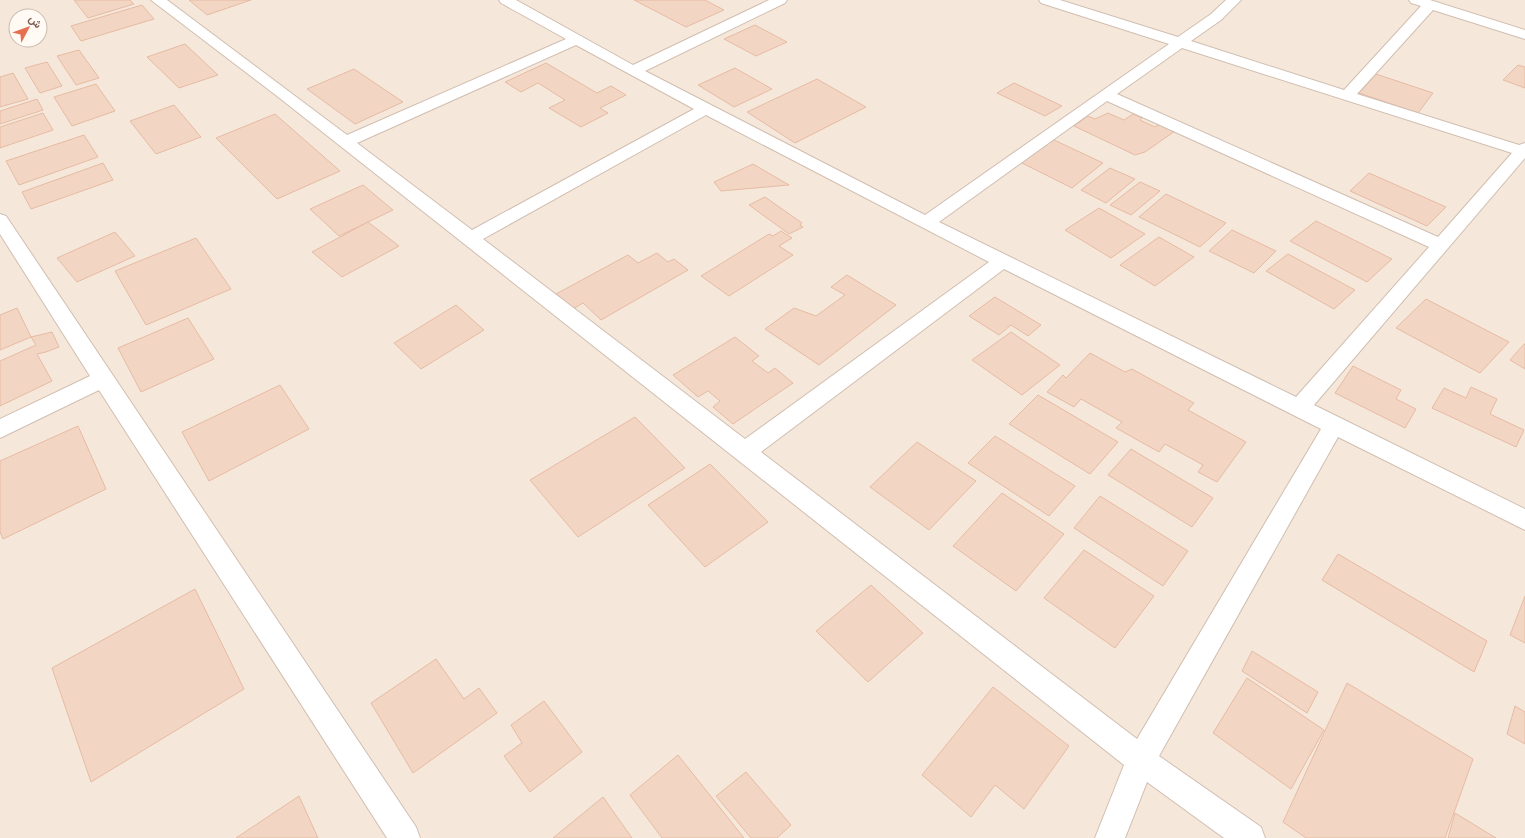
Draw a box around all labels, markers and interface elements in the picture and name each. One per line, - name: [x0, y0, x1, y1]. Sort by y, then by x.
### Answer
- north arrow: [8, 8, 48, 48]
- text: ش: [26, 13, 44, 31]

